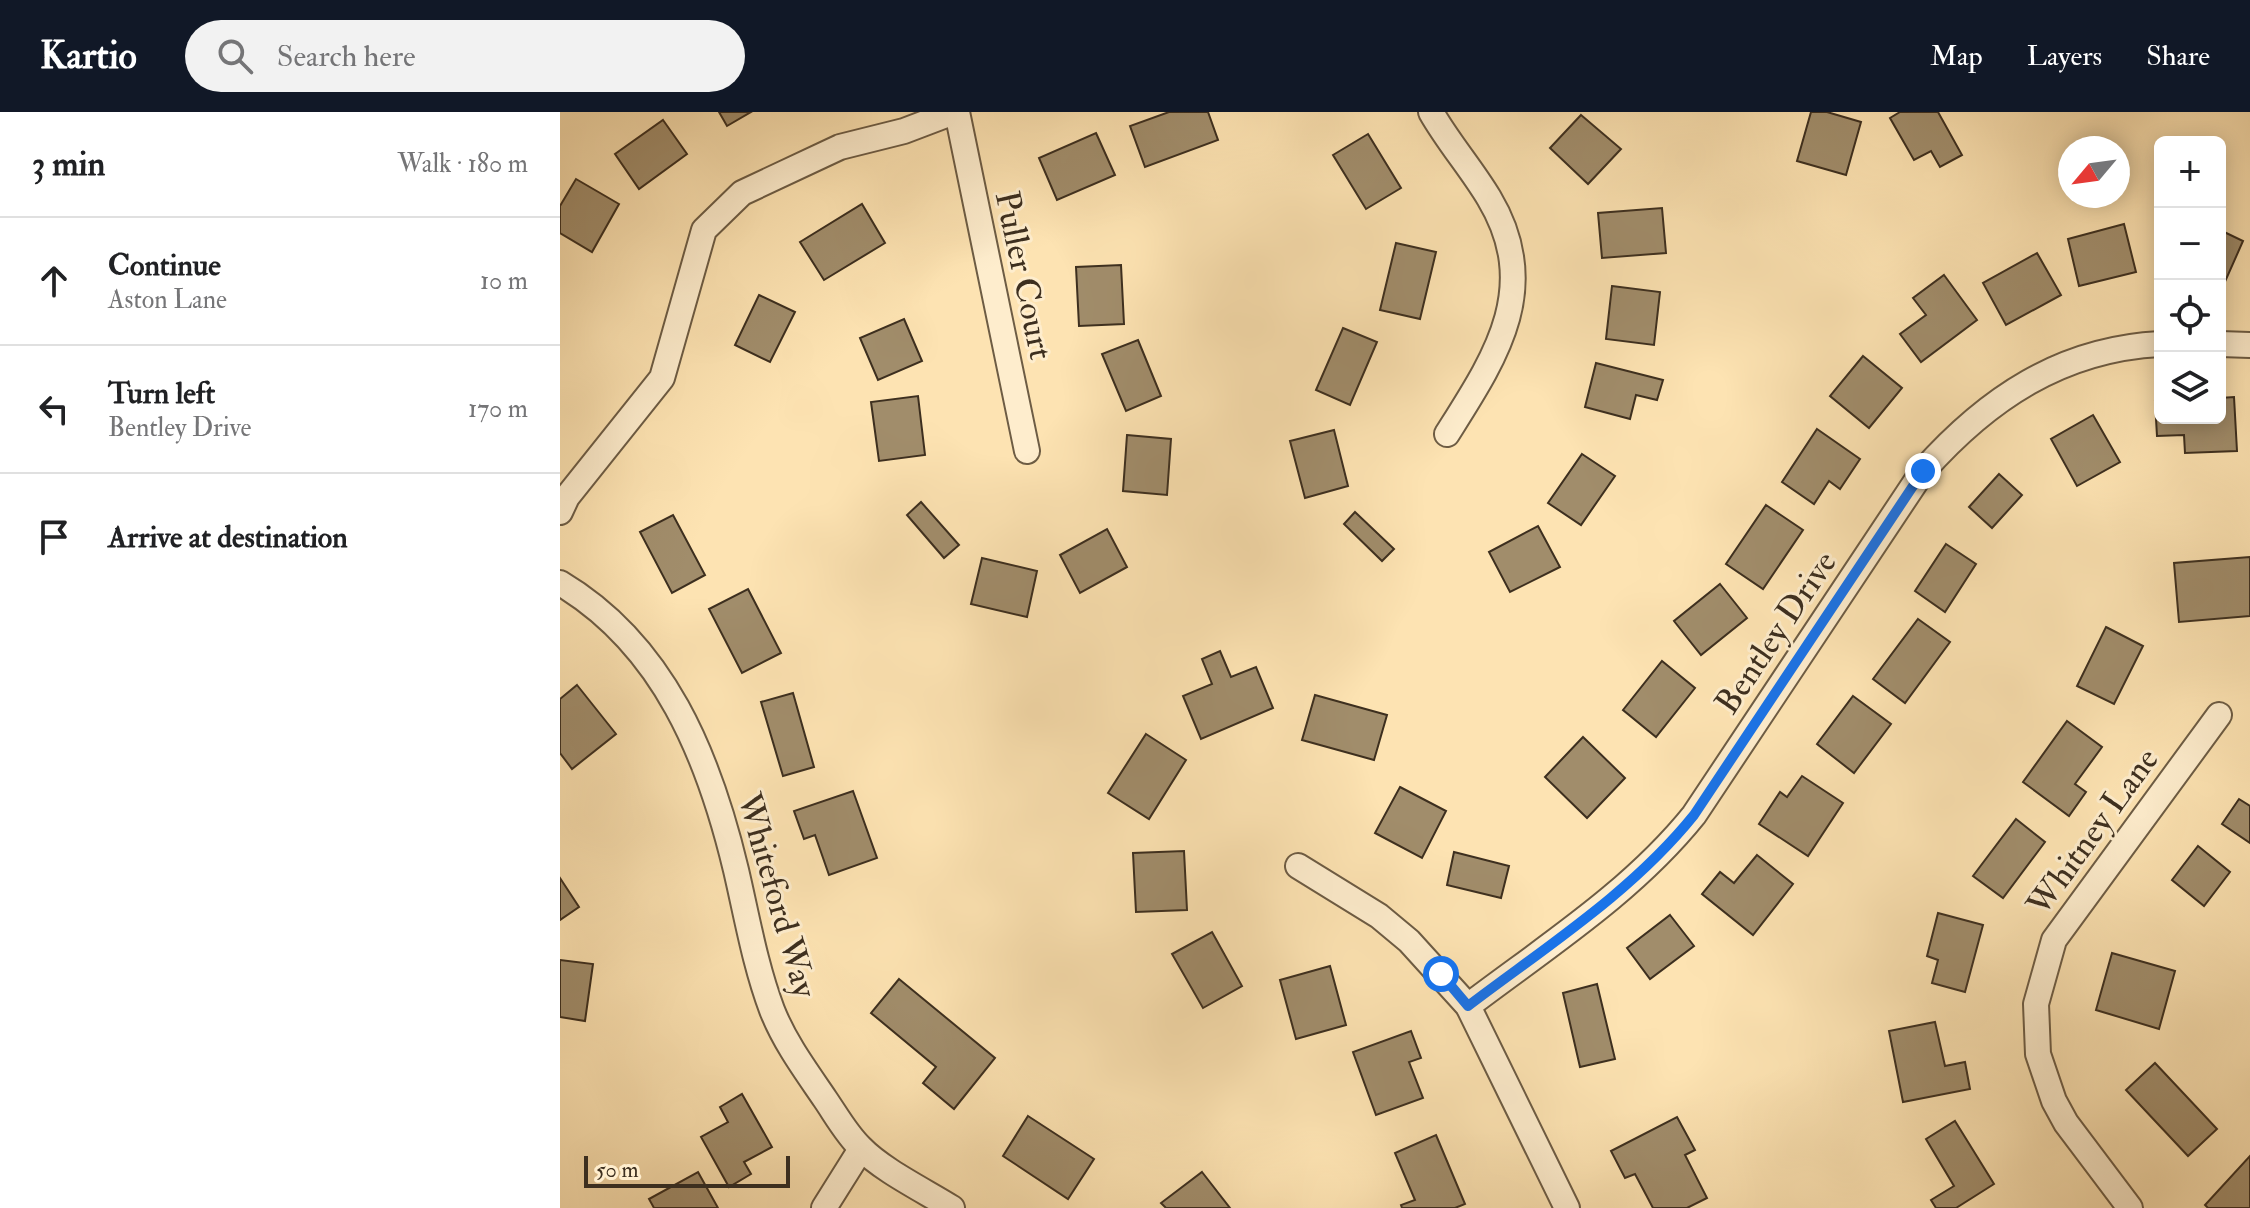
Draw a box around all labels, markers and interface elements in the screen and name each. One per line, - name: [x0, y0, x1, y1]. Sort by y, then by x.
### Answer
- search box: [185, 20, 745, 92]
- text: Kartio: [40, 32, 137, 80]
- icon: search: [213, 34, 257, 78]
- text: Search here: [277, 38, 416, 75]
- text: Map: [1930, 39, 1983, 74]
- text: Layers: [2027, 39, 2102, 74]
- text: Share: [2146, 39, 2210, 74]
- north arrow: [2058, 136, 2130, 208]
- map controls: [2154, 136, 2226, 424]
- button: +: [2154, 136, 2226, 208]
- text: 3 min: [32, 143, 105, 186]
- text: Walk · 180 m: [398, 148, 528, 180]
- street label: Puller Court: [985, 187, 1062, 364]
- button: −: [2154, 208, 2226, 280]
- text: Continue: [108, 247, 221, 284]
- icon: ahead: [32, 259, 76, 303]
- text: 10 m: [480, 265, 528, 297]
- button: locate: [2154, 280, 2226, 352]
- text: Aston Lane: [108, 284, 227, 316]
- button: layers: [2154, 352, 2226, 424]
- text: Turn left: [108, 375, 215, 412]
- icon: left: [32, 387, 76, 431]
- text: 170 m: [468, 393, 528, 425]
- text: Bentley Drive: [108, 412, 251, 444]
- route end: [1905, 453, 1941, 489]
- icon: arrive: [32, 515, 76, 559]
- text: Arrive at destination: [108, 519, 348, 556]
- street label: Bentley Drive: [1706, 543, 1847, 723]
- street label: Whitney Lane: [2017, 740, 2168, 925]
- street label: Whiteford Way: [727, 787, 827, 1004]
- route start: [1423, 956, 1459, 992]
- scale bar: [584, 1152, 790, 1188]
- text: 50 m: [596, 1156, 638, 1184]

